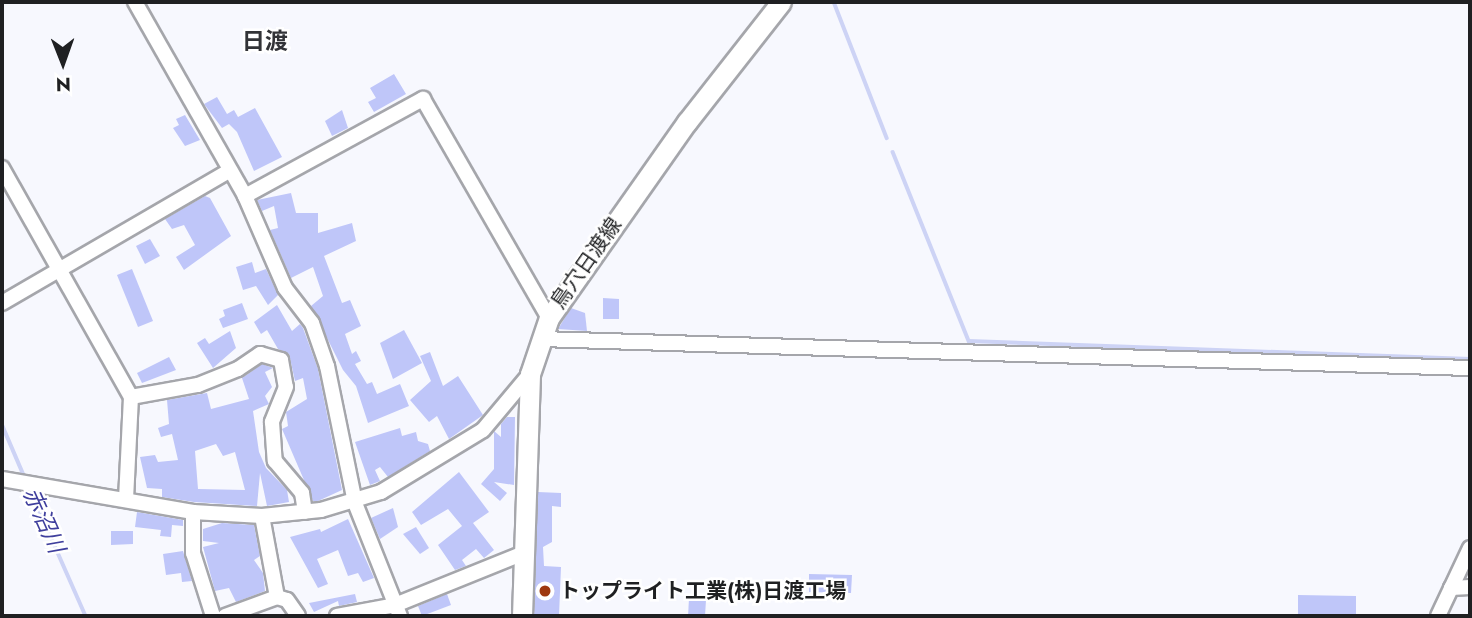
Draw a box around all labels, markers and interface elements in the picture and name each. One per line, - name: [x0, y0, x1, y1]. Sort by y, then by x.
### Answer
- district label: 日渡: [242, 27, 288, 55]
- north arrow: [28, 28, 98, 98]
- text: N: [56, 71, 71, 98]
- street label: 鳥穴日渡線: [546, 213, 626, 313]
- water label: 赤沼川: [17, 483, 71, 557]
- place label: トップライト工業(株)日渡工場: [559, 578, 846, 604]
- marker: トップライト工業(株)日渡工場: [537, 583, 553, 599]

